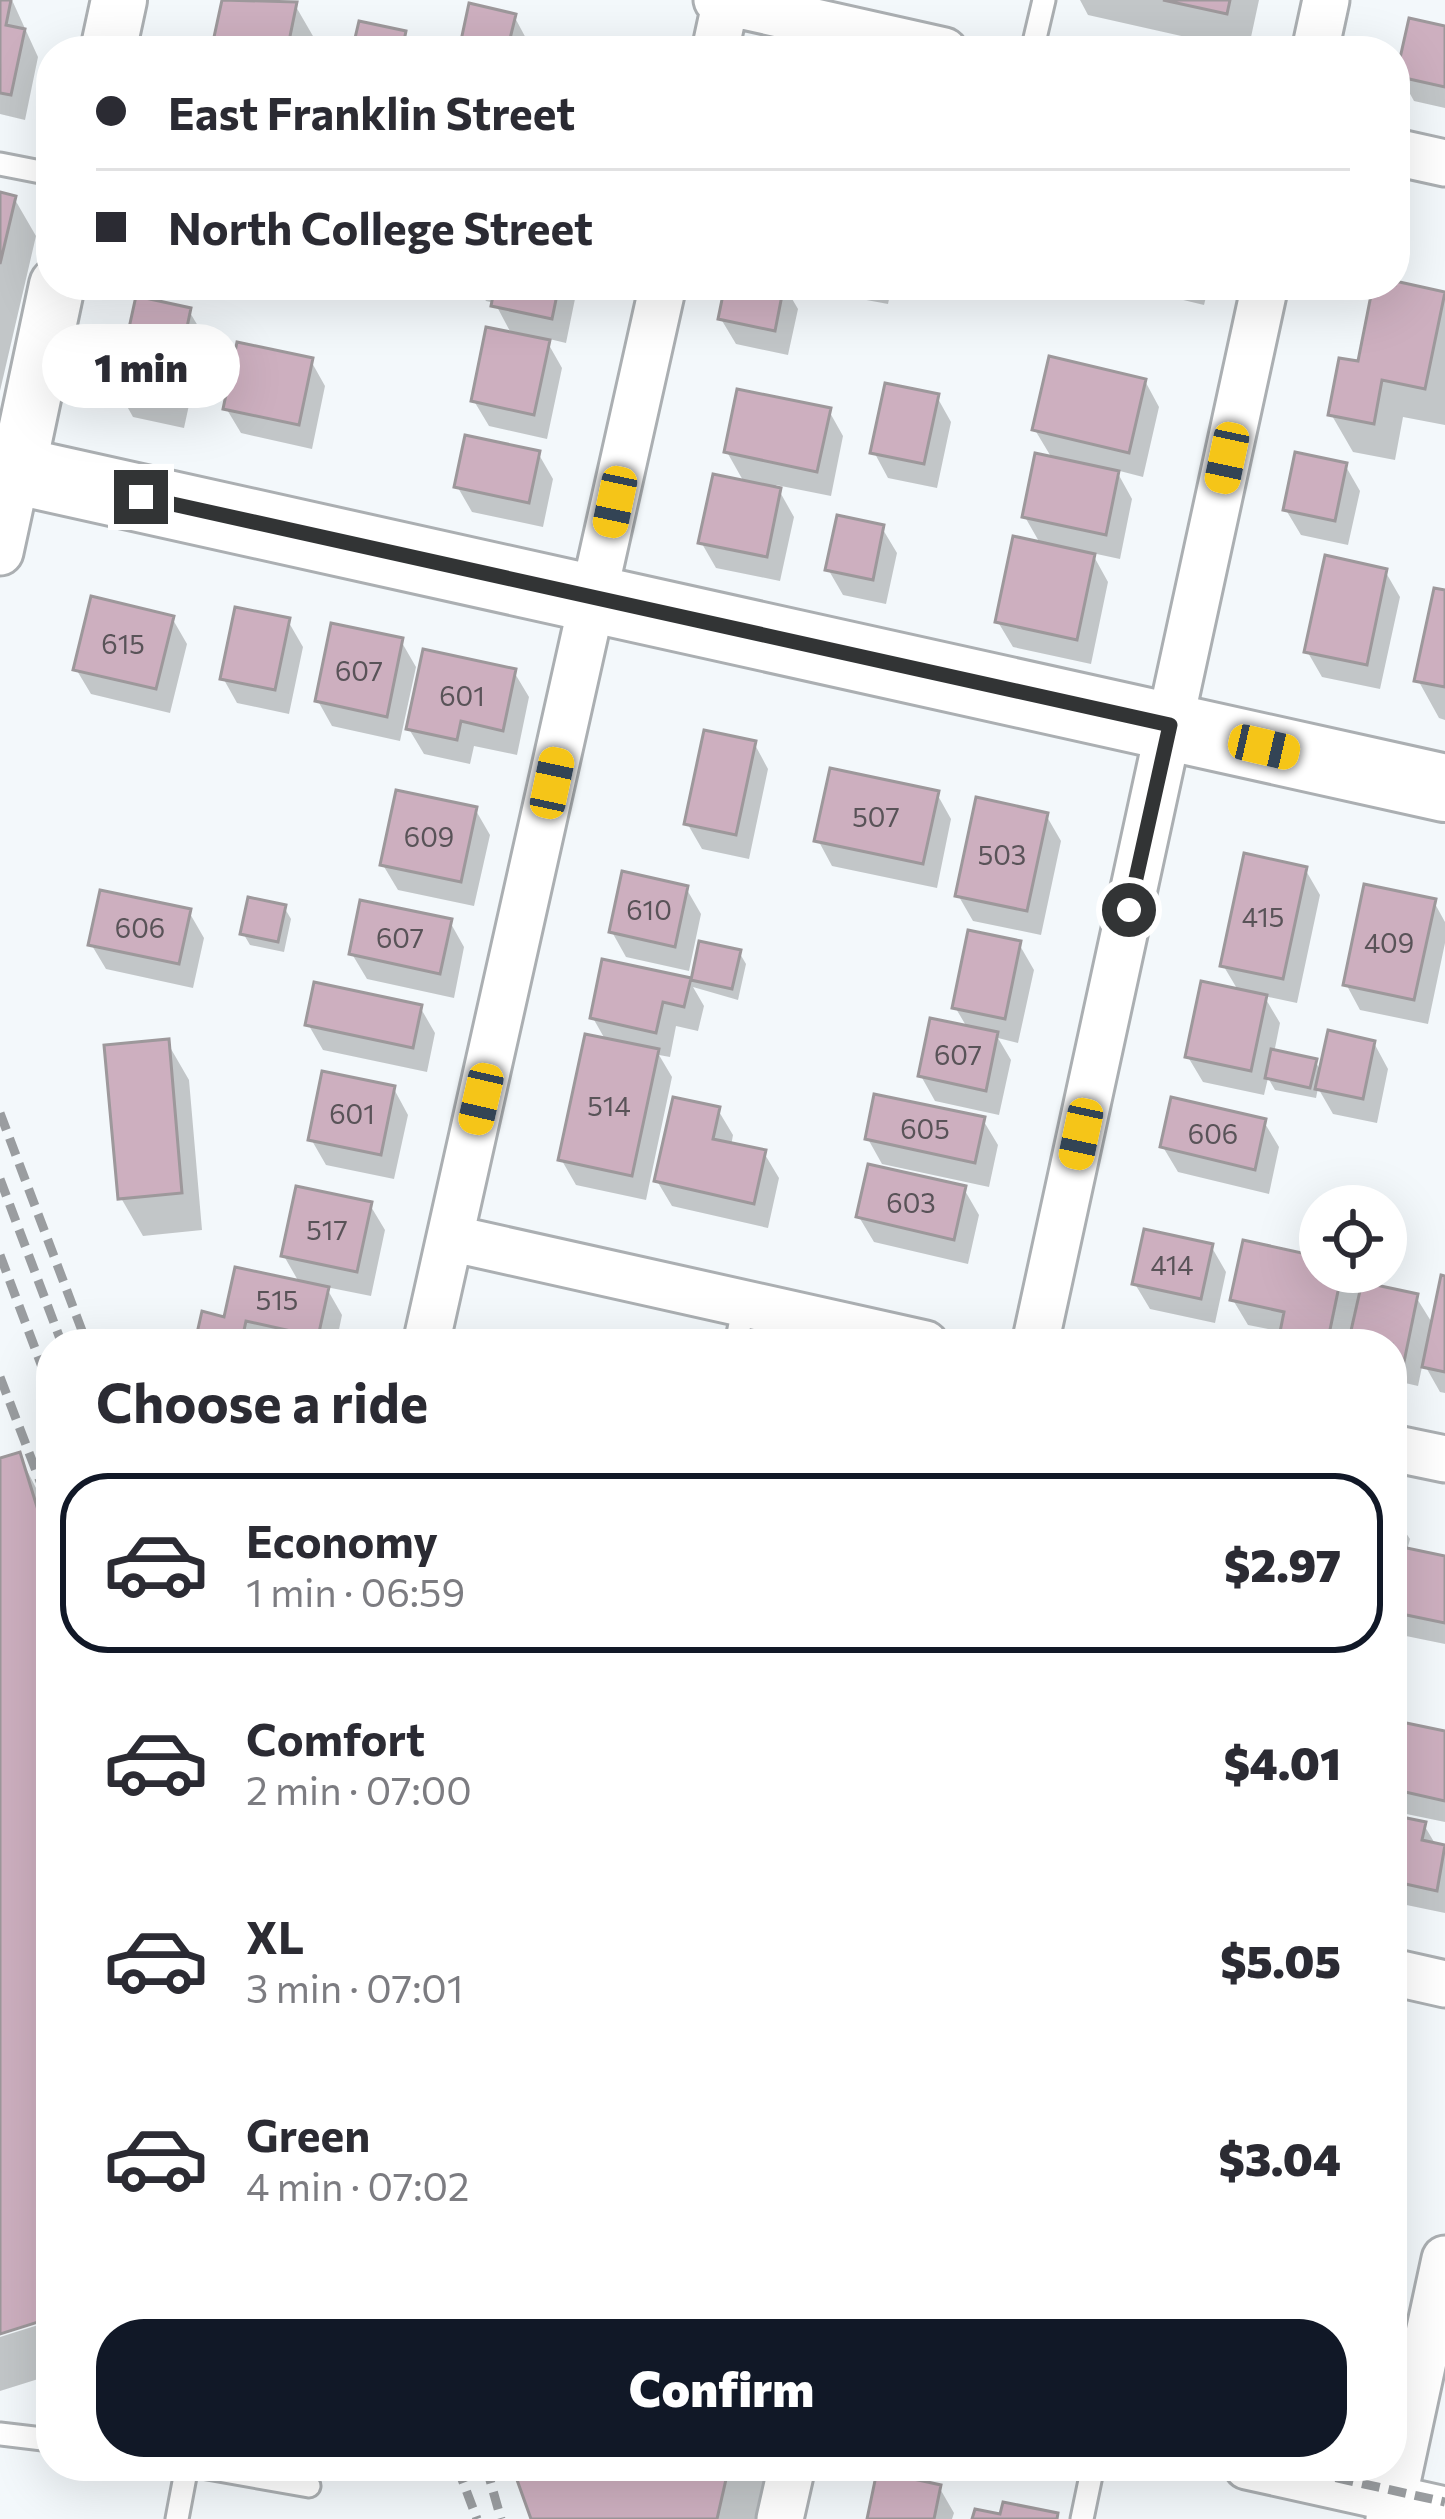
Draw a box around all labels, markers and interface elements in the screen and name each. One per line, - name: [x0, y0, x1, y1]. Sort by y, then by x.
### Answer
- text: East Franklin Street: [168, 84, 575, 139]
- text: North College Street: [168, 199, 593, 254]
- callout: 1 min: [42, 323, 240, 407]
- text: 1 min: [94, 342, 188, 390]
- car: [1202, 419, 1252, 497]
- car: [590, 463, 640, 541]
- route end: [114, 470, 168, 524]
- house number: 615: [101, 627, 145, 660]
- house number: 607: [335, 654, 383, 687]
- house number: 601: [439, 679, 485, 712]
- car: [1225, 721, 1303, 773]
- car: [527, 744, 577, 822]
- house number: 507: [852, 800, 900, 833]
- house number: 609: [404, 820, 454, 853]
- house number: 503: [978, 838, 1026, 871]
- route start: [1102, 883, 1156, 937]
- house number: 610: [626, 893, 672, 926]
- house number: 415: [1242, 900, 1284, 933]
- house number: 606: [115, 911, 165, 944]
- house number: 607: [376, 921, 424, 954]
- house number: 409: [1364, 926, 1414, 959]
- house number: 607: [934, 1038, 982, 1071]
- car: [455, 1060, 507, 1138]
- house number: 514: [587, 1089, 631, 1122]
- car: [1056, 1095, 1106, 1173]
- house number: 601: [329, 1097, 375, 1130]
- house number: 605: [900, 1112, 950, 1145]
- house number: 606: [1188, 1117, 1238, 1150]
- map controls: [1299, 1185, 1407, 1293]
- button: locate: [1299, 1185, 1407, 1293]
- house number: 603: [886, 1186, 936, 1219]
- house number: 517: [306, 1213, 348, 1246]
- house number: 414: [1150, 1248, 1194, 1281]
- house number: 515: [256, 1283, 298, 1316]
- text: Choose a ride: [96, 1368, 428, 1434]
- icon: car: [102, 1509, 210, 1617]
- text: Economy: [246, 1512, 438, 1567]
- text: $2.97: [1224, 1536, 1341, 1591]
- text: 1 min · 06:59: [246, 1567, 465, 1615]
- icon: car: [102, 1707, 210, 1815]
- text: Comfort: [246, 1710, 425, 1765]
- text: $4.01: [1224, 1734, 1341, 1789]
- text: 2 min · 07:00: [246, 1765, 472, 1813]
- icon: car: [102, 1905, 210, 2013]
- text: XL: [246, 1908, 304, 1963]
- text: $5.05: [1220, 1932, 1341, 1987]
- text: 3 min · 07:01: [246, 1963, 463, 2011]
- icon: car: [102, 2103, 210, 2211]
- text: Green: [246, 2106, 370, 2161]
- text: $3.04: [1219, 2130, 1341, 2185]
- text: 4 min · 07:02: [246, 2161, 469, 2209]
- button: Confirm: [96, 2319, 1347, 2457]

